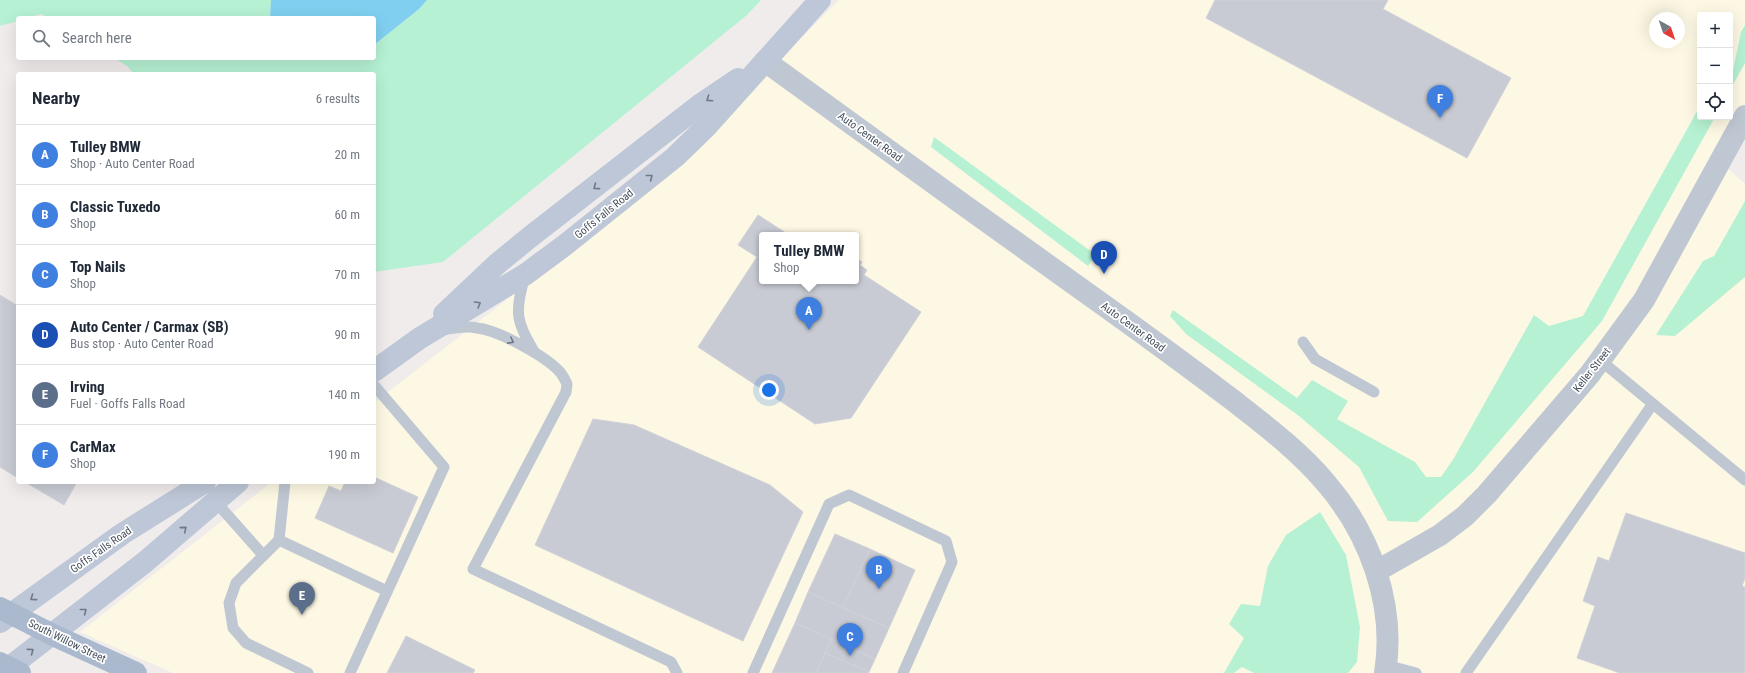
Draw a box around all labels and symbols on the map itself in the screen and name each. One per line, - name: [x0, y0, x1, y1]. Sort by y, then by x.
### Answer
- north arrow: [1649, 12, 1685, 48]
- pin: F: [1427, 85, 1453, 118]
- one-way arrow: [707, 94, 714, 101]
- street label: Auto Center Road: [835, 109, 905, 165]
- one-way arrow: [645, 174, 652, 181]
- one-way arrow: [593, 182, 600, 189]
- street label: Goffs Falls Road: [572, 186, 636, 242]
- pin: D: [1091, 241, 1117, 274]
- pin: A: [796, 297, 822, 330]
- street label: Auto Center Road: [1098, 299, 1168, 355]
- one-way arrow: [474, 301, 481, 308]
- one-way arrow: [507, 336, 514, 343]
- street label: Keller Street: [1571, 345, 1613, 395]
- your location: [759, 380, 779, 400]
- street label: Goffs Falls Road: [68, 524, 134, 576]
- one-way arrow: [180, 526, 187, 533]
- pin: B: [866, 556, 892, 589]
- pin: E: [289, 582, 315, 615]
- one-way arrow: [31, 593, 38, 600]
- one-way arrow: [79, 609, 86, 616]
- street label: South Willow Street: [26, 617, 108, 665]
- pin: C: [837, 623, 863, 656]
- one-way arrow: [27, 649, 34, 656]

